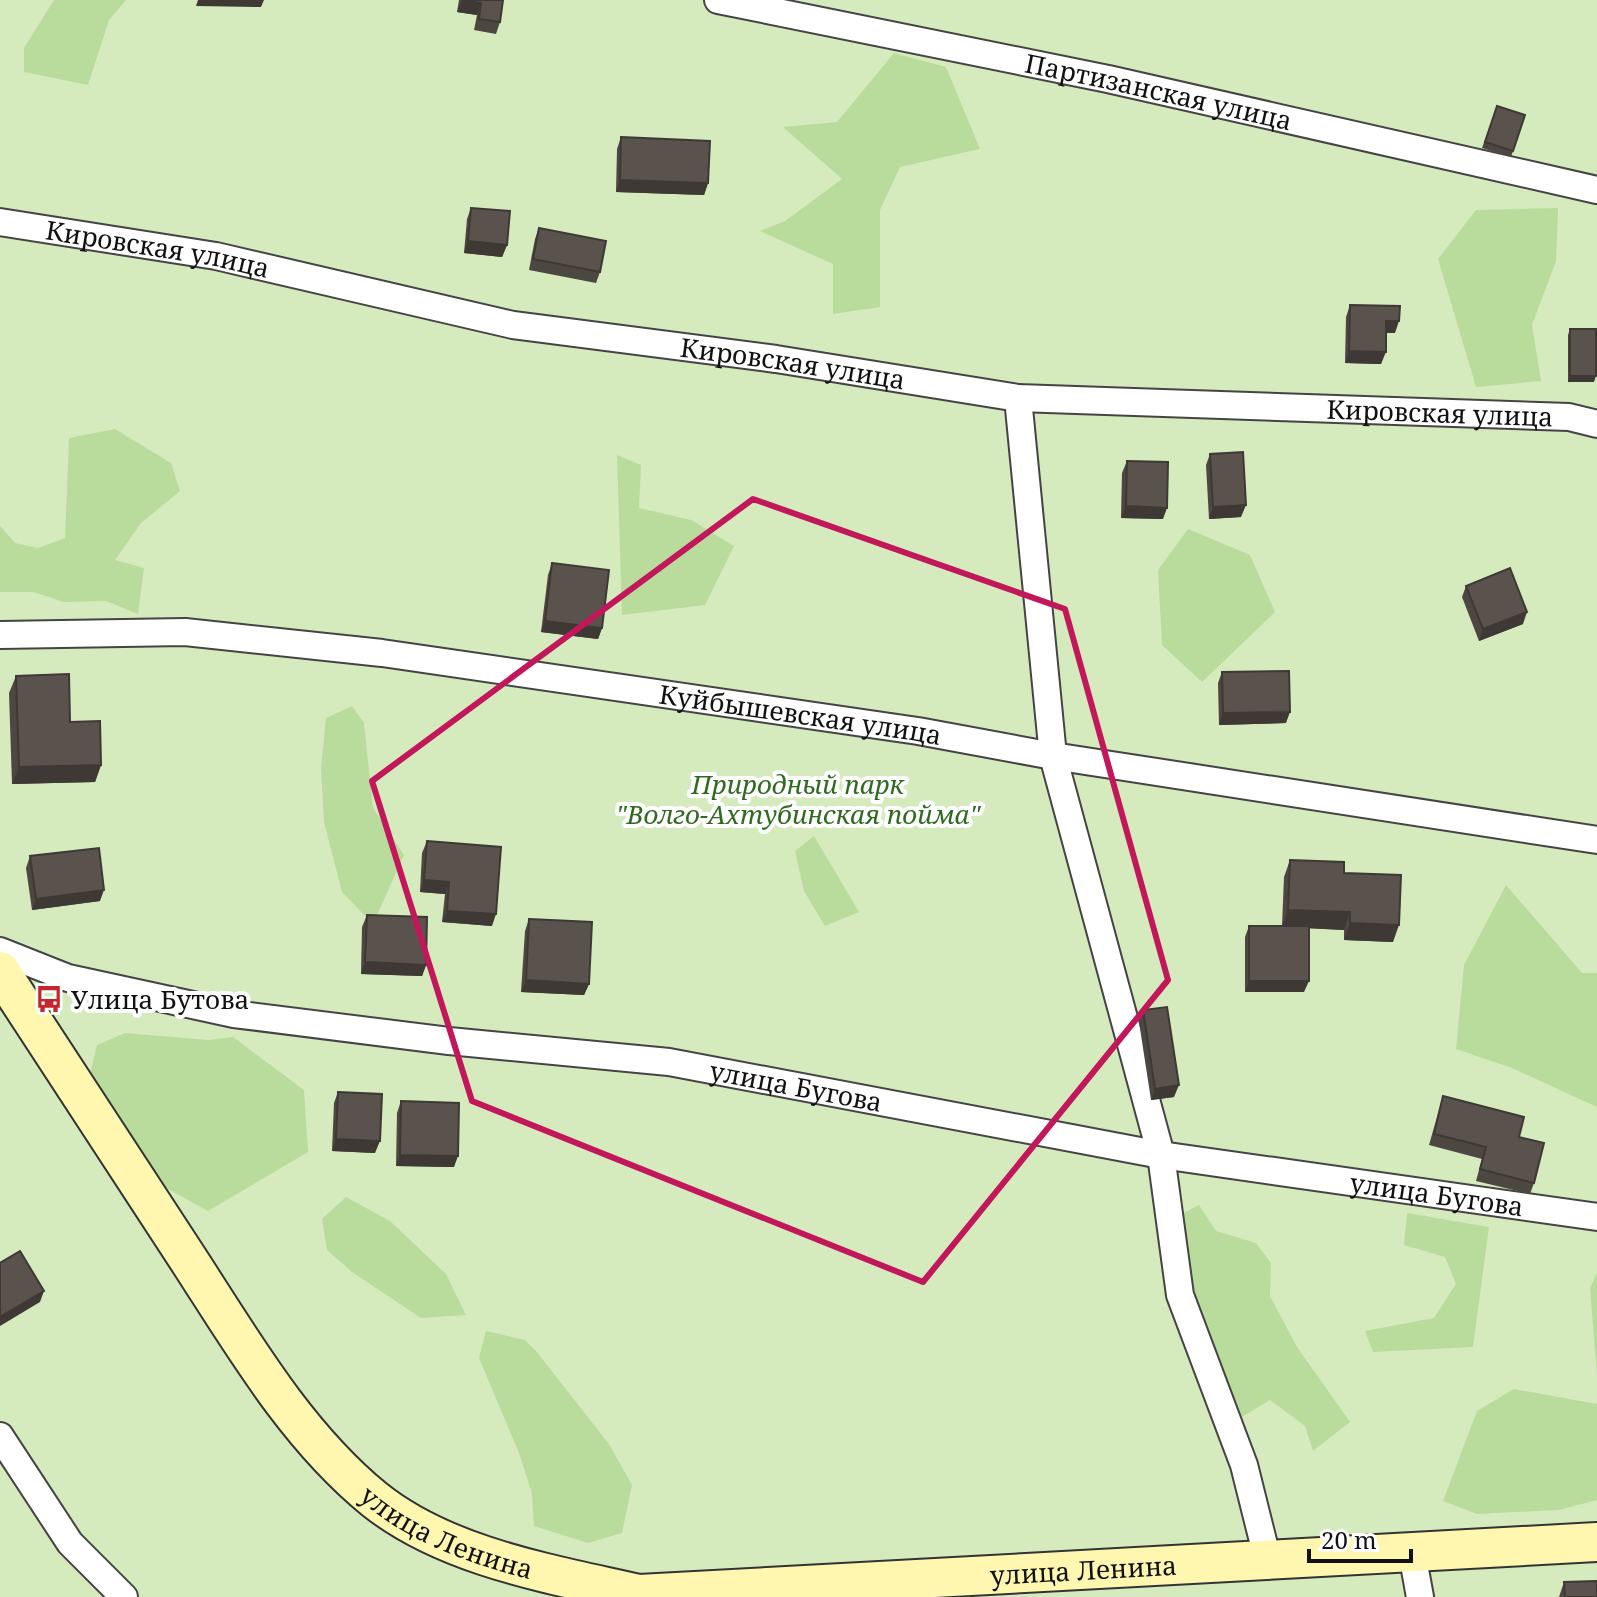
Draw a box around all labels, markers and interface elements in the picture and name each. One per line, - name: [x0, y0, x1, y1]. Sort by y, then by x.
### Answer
- street label: Партизанская улица: [1022, 45, 1296, 138]
- street label: Кировская улица: [43, 211, 273, 286]
- street label: Кировская улица: [678, 329, 908, 398]
- street label: Кировская улица: [1326, 391, 1554, 434]
- street label: Куйбышевская улица: [657, 676, 945, 753]
- park label: Природный парк "Волго-Ахтубинская пойма": [616, 766, 982, 832]
- place label: Улица Бутова: [71, 981, 249, 1017]
- bus stop icon: Улица Бутова: [34, 984, 64, 1014]
- street label: улица Бугова: [707, 1052, 885, 1120]
- street label: улица Бугова: [1348, 1164, 1526, 1224]
- street label: улица Ленина: [353, 1477, 537, 1587]
- scale bar: [1309, 1513, 1411, 1563]
- text: 20 m: [1321, 1523, 1377, 1556]
- street label: улица Ленина: [989, 1547, 1178, 1593]

